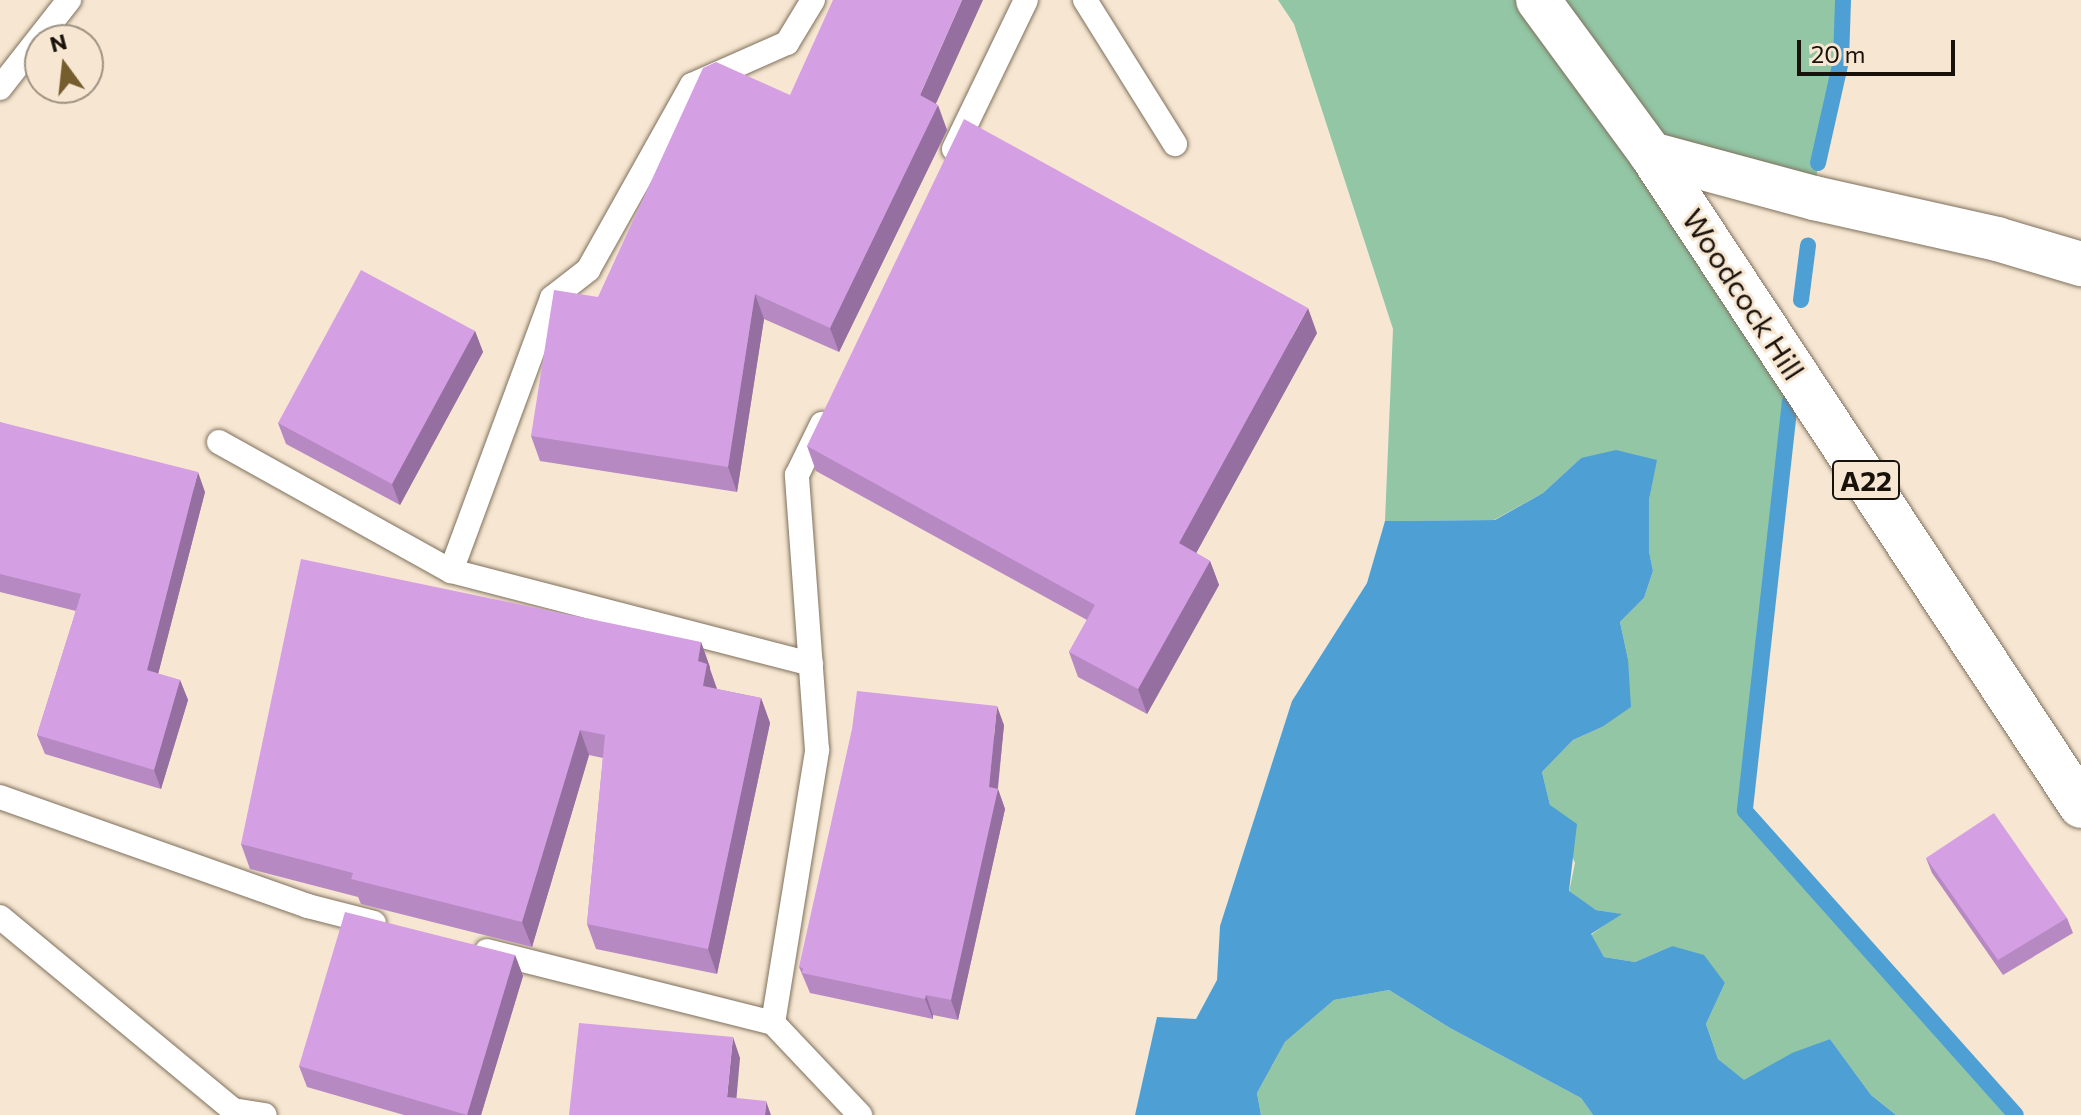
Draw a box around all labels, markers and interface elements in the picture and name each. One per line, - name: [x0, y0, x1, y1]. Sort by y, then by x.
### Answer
- north arrow: [24, 24, 104, 104]
- scale bar: [1801, 24, 1959, 74]
- text: N: [47, 27, 70, 57]
- text: 20 m: [1811, 39, 1865, 68]
- street label: Woodcock Hill: [1675, 202, 1813, 386]
- road number: A22: [1832, 456, 1900, 504]

